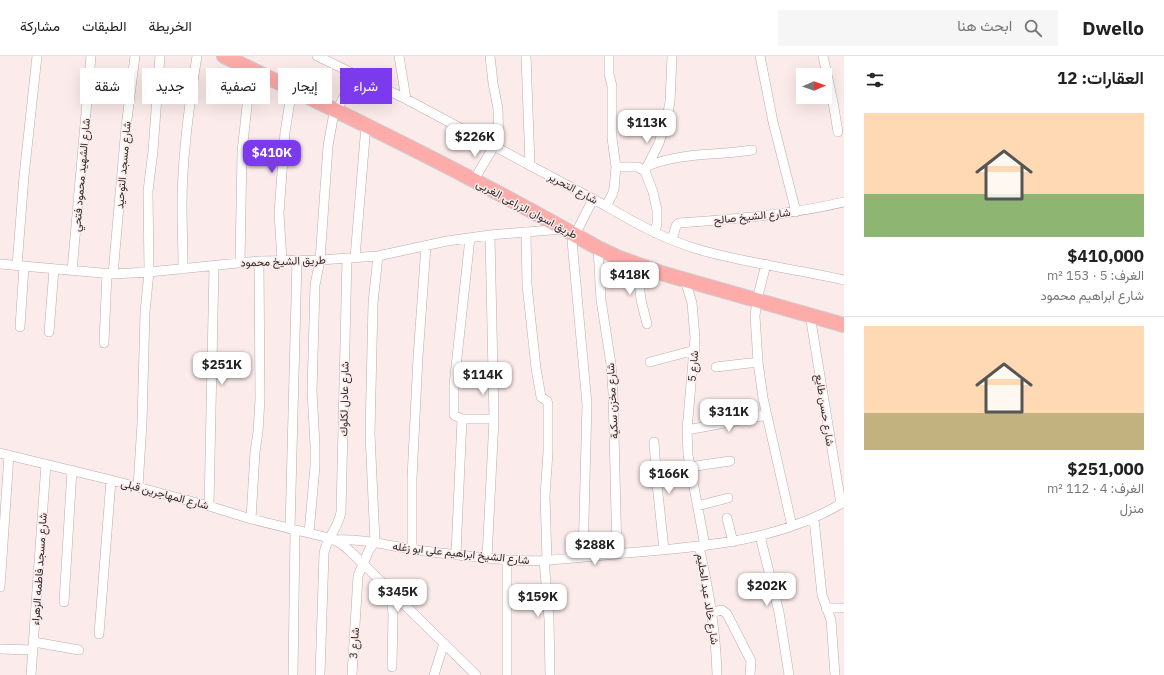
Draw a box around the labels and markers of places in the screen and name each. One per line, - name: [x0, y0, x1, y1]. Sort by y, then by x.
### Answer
- pin: $113K: [619, 110, 675, 144]
- pin: $226K: [447, 124, 503, 158]
- pin: $410K: [244, 140, 300, 174]
- pin: $418K: [602, 262, 658, 296]
- pin: $251K: [194, 352, 250, 386]
- pin: $114K: [455, 362, 511, 396]
- pin: $311K: [701, 399, 757, 433]
- pin: $166K: [641, 461, 697, 495]
- pin: $288K: [567, 532, 623, 566]
- pin: $202K: [739, 573, 795, 607]
- pin: $345K: [370, 579, 426, 613]
- pin: $159K: [510, 584, 566, 618]

